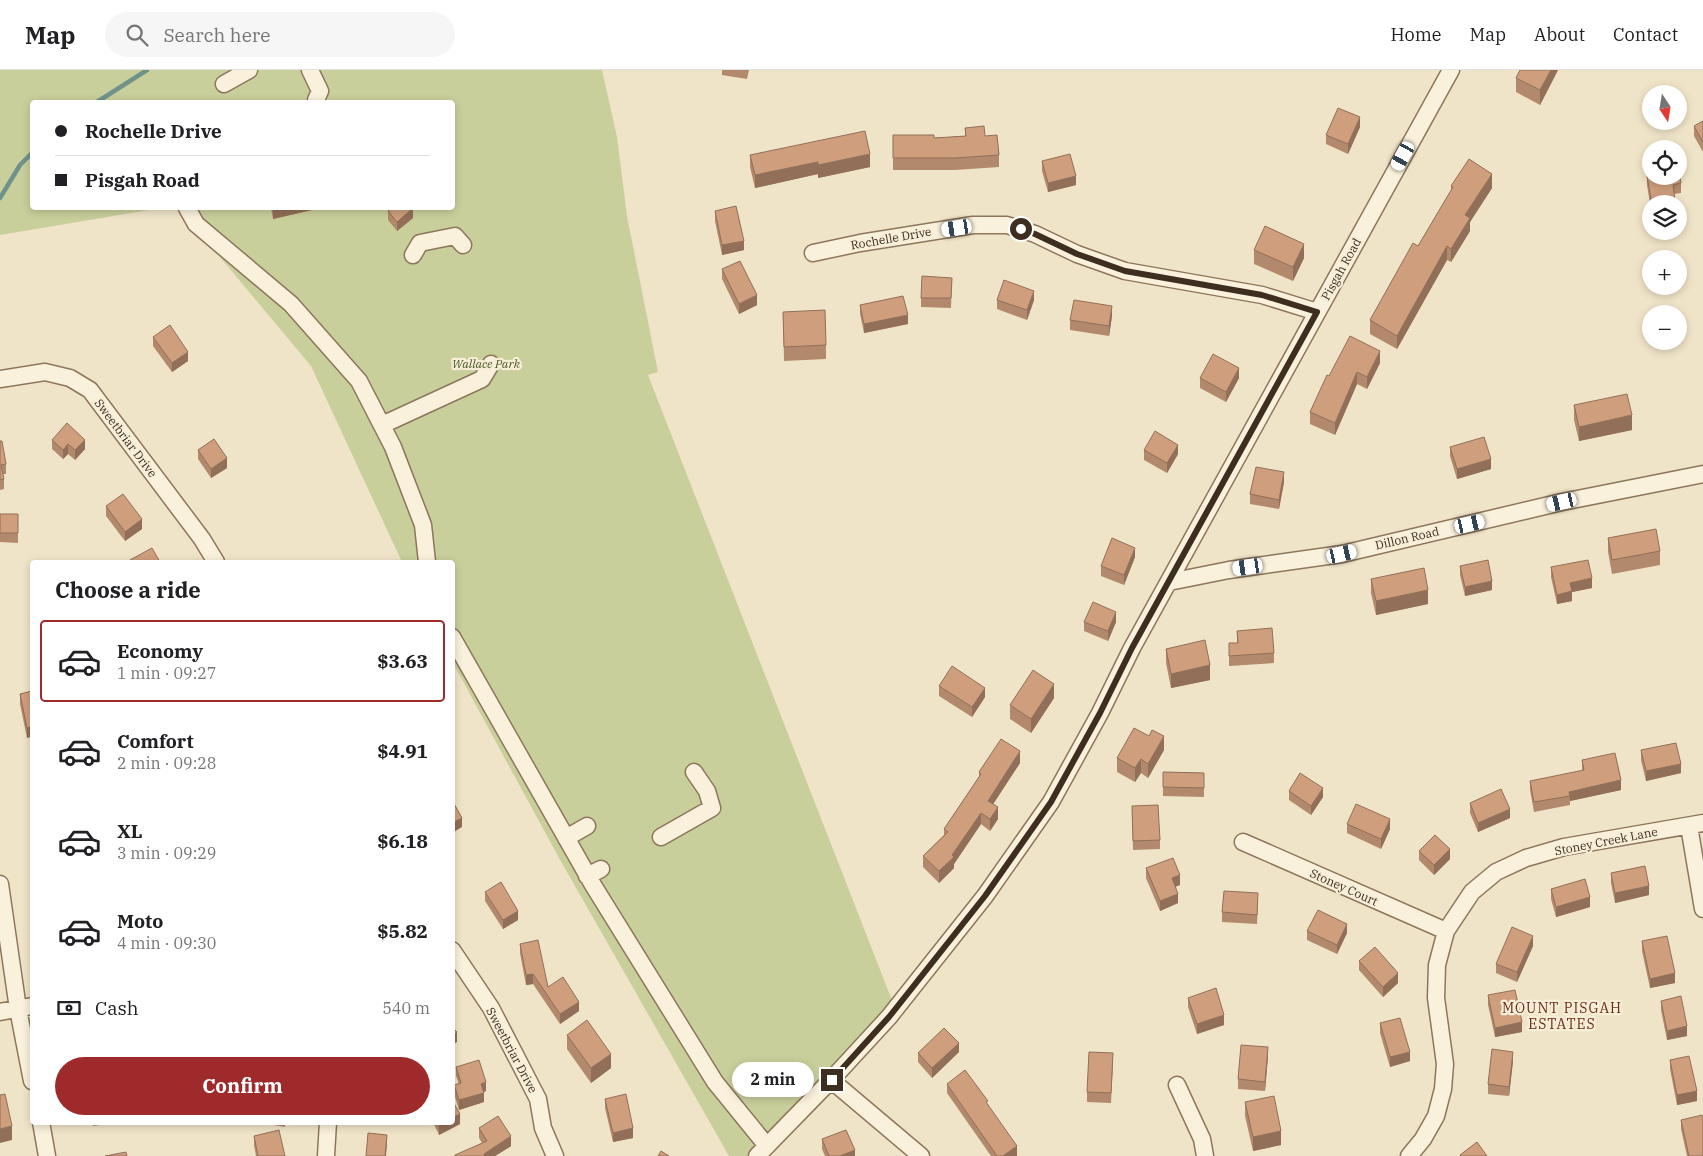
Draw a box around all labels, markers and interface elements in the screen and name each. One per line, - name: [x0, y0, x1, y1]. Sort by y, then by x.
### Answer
- search box: [105, 12, 455, 57]
- text: Map: [25, 19, 75, 51]
- icon: search: [123, 21, 151, 49]
- text: Search here: [163, 23, 270, 47]
- text: Home: [1390, 23, 1442, 46]
- text: Map: [1470, 23, 1506, 46]
- text: About: [1534, 23, 1585, 46]
- text: Contact: [1613, 23, 1678, 46]
- north arrow: [1642, 85, 1688, 130]
- map controls: [1642, 85, 1687, 350]
- text: Rochelle Drive: [85, 119, 222, 143]
- car: [1389, 139, 1416, 173]
- button: locate: [1642, 140, 1687, 185]
- text: Pisgah Road: [85, 168, 200, 192]
- button: layers: [1642, 195, 1687, 240]
- car: [941, 218, 972, 238]
- route start: [1010, 218, 1032, 240]
- street label: Rochelle Drive: [850, 224, 932, 252]
- street label: Pisgah Road: [1318, 235, 1364, 303]
- button: +: [1642, 250, 1687, 295]
- button: −: [1642, 305, 1687, 350]
- park label: Wallace Park: [452, 356, 521, 371]
- street label: Sweetbriar Drive: [92, 396, 160, 480]
- car: [1545, 491, 1578, 513]
- car: [1453, 513, 1486, 535]
- street label: Dillon Road: [1374, 523, 1440, 553]
- car: [1325, 543, 1358, 565]
- car: [1232, 557, 1263, 577]
- text: Choose a ride: [55, 575, 201, 604]
- icon: car: [57, 639, 102, 684]
- text: Economy: [117, 639, 203, 663]
- text: $3.63: [377, 649, 428, 673]
- text: 1 min · 09:27: [117, 663, 216, 683]
- icon: car: [57, 729, 102, 774]
- text: Comfort: [117, 729, 194, 753]
- text: $4.91: [377, 739, 428, 763]
- text: 2 min · 09:28: [117, 753, 216, 773]
- icon: car: [57, 819, 102, 864]
- text: XL: [117, 819, 143, 843]
- street label: Stoney Creek Lane: [1553, 824, 1659, 858]
- text: $6.18: [377, 829, 428, 853]
- text: 3 min · 09:29: [117, 843, 216, 863]
- street label: Stoney Court: [1308, 865, 1380, 909]
- icon: car: [57, 909, 102, 954]
- text: Moto: [117, 909, 163, 933]
- text: $5.82: [377, 919, 428, 943]
- text: 4 min · 09:30: [117, 933, 216, 953]
- icon: cash: [55, 994, 83, 1022]
- text: Cash: [95, 996, 139, 1020]
- text: 540 m: [382, 998, 430, 1018]
- district label: MOUNT PISGAH ESTATES: [1502, 999, 1622, 1033]
- street label: Sweetbriar Drive: [483, 1005, 541, 1095]
- button: Confirm: [55, 1057, 430, 1115]
- callout: 2 min: [732, 1062, 814, 1098]
- text: 2 min: [751, 1069, 795, 1089]
- route end: [821, 1069, 843, 1091]

